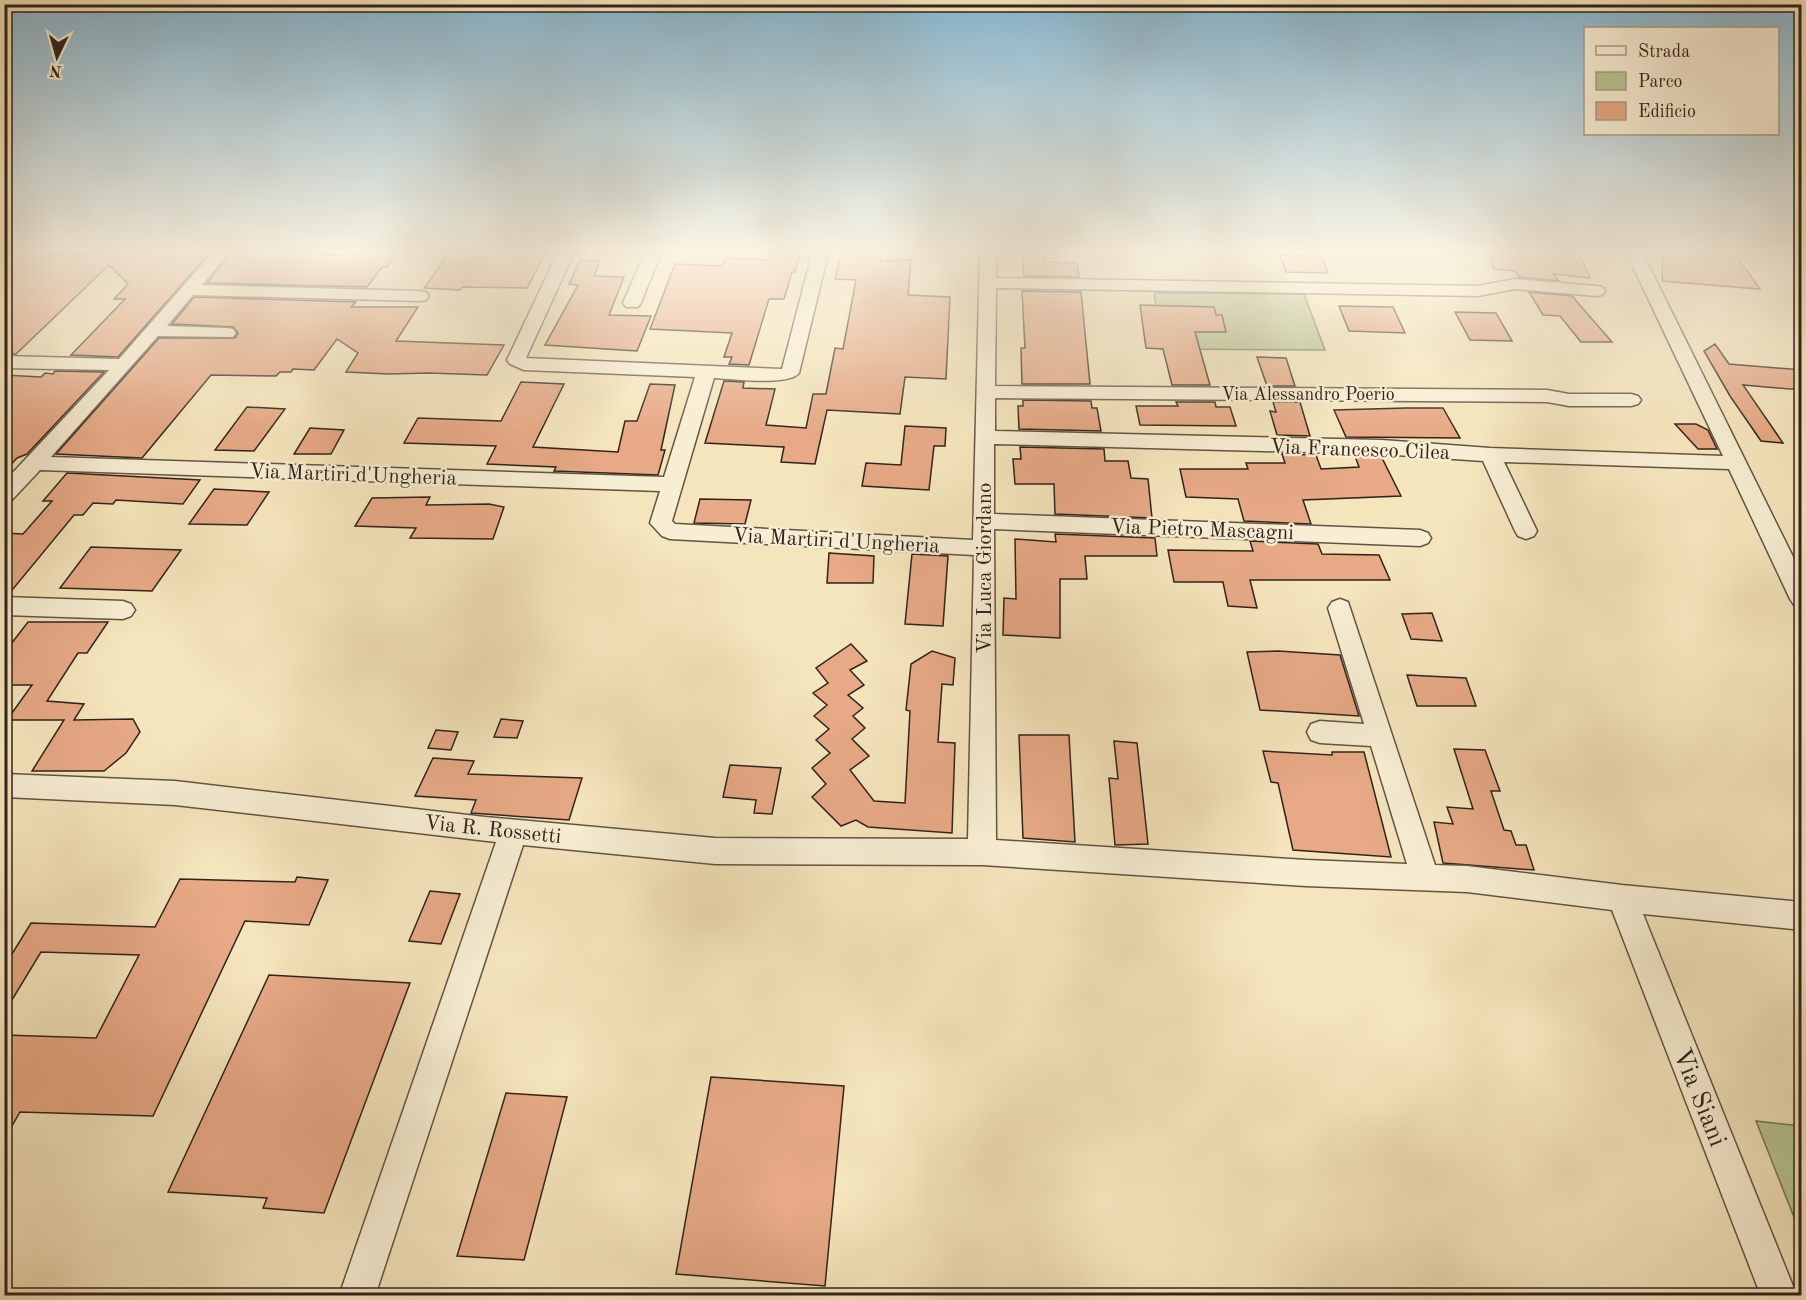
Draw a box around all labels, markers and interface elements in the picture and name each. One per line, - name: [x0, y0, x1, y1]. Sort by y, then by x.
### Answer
- north arrow: [27, 27, 87, 87]
- legend: [1584, 27, 1779, 135]
- text: Strada: [1638, 43, 1690, 61]
- text: N: [48, 61, 63, 78]
- text: Parco: [1638, 73, 1683, 91]
- text: Edificio: [1638, 103, 1696, 121]
- street label: Via Alessandro Poerio: [1221, 386, 1395, 404]
- street label: Via Francesco Cilea: [1269, 437, 1451, 464]
- street label: Via Martiri d'Ungheria: [249, 461, 457, 490]
- street label: Via Luca Giordano: [975, 483, 996, 653]
- street label: Via Pietro Mascagni: [1110, 517, 1294, 544]
- street label: Via Martiri d'Ungheria: [732, 526, 940, 557]
- street label: Via R. Rossetti: [423, 813, 562, 848]
- street label: Via Siani: [1668, 1045, 1731, 1150]

